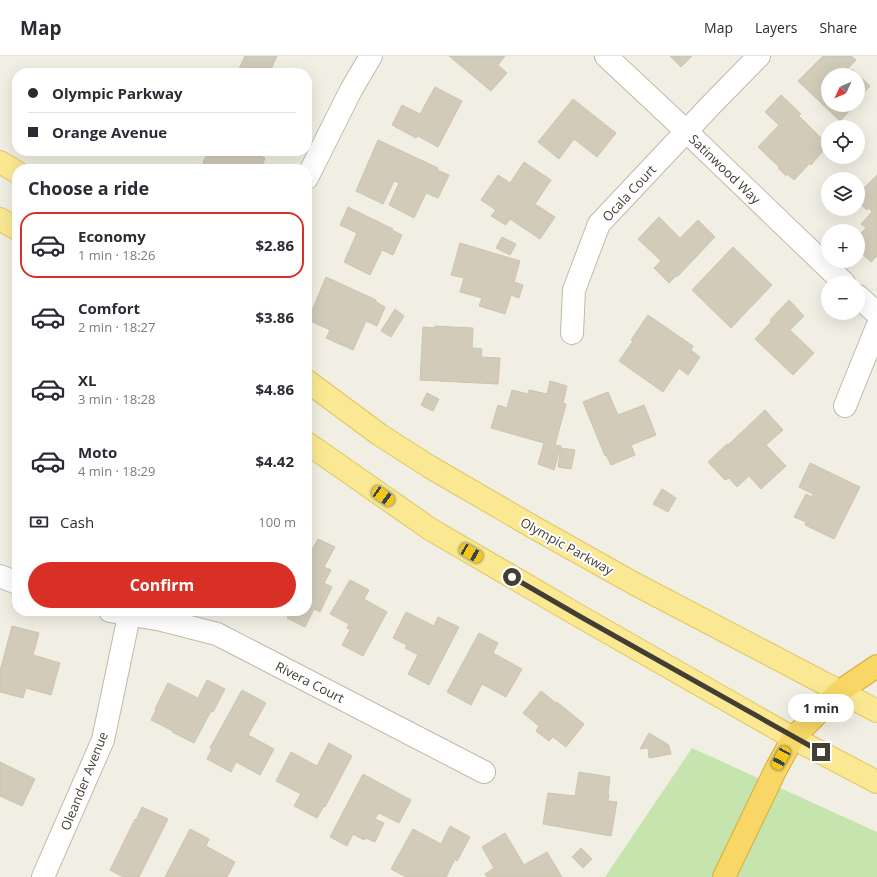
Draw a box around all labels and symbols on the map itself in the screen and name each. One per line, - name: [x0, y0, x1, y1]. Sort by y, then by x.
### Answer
- north arrow: [821, 68, 865, 112]
- street label: Satinwood Way: [685, 130, 765, 208]
- street label: Ocala Court: [598, 160, 660, 225]
- car: [370, 484, 396, 508]
- street label: Olympic Parkway: [517, 513, 617, 579]
- car: [458, 542, 484, 564]
- route start: [503, 568, 521, 586]
- street label: Rivera Court: [273, 657, 348, 707]
- callout: 1 min: [788, 694, 854, 722]
- street label: Oleander Avenue: [56, 729, 112, 833]
- route end: [812, 743, 830, 761]
- car: [770, 745, 792, 771]

